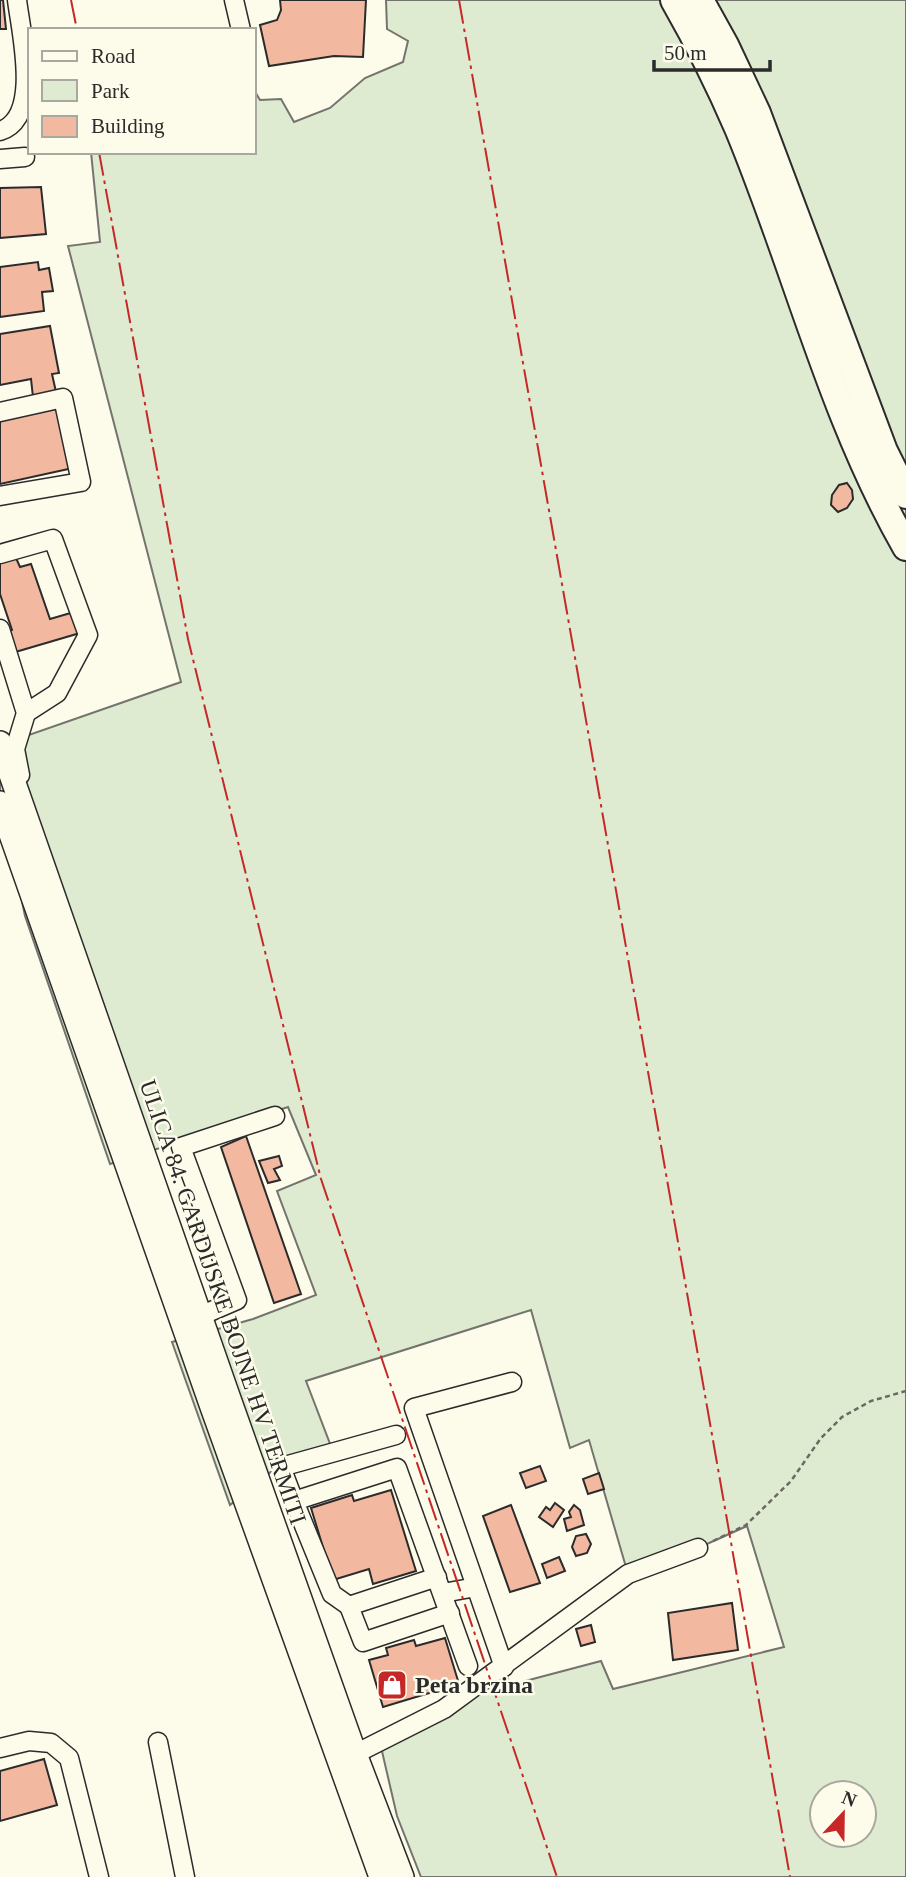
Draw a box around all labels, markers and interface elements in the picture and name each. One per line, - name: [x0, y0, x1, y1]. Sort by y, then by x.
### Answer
- legend: [28, 28, 256, 154]
- scale bar: [654, 28, 769, 72]
- text: 50 m: [664, 41, 707, 65]
- text: Road: [91, 44, 136, 68]
- text: Park: [91, 79, 130, 103]
- text: Building: [91, 114, 165, 138]
- street label: ULICA 84. GARDIJSKE BOJNE HV TERMITI: [134, 1076, 312, 1528]
- shop icon: Peta brzina: [375, 1668, 409, 1702]
- place label: Peta brzina: [415, 1672, 533, 1698]
- north arrow: [808, 1779, 878, 1849]
- text: N: [839, 1786, 860, 1811]

